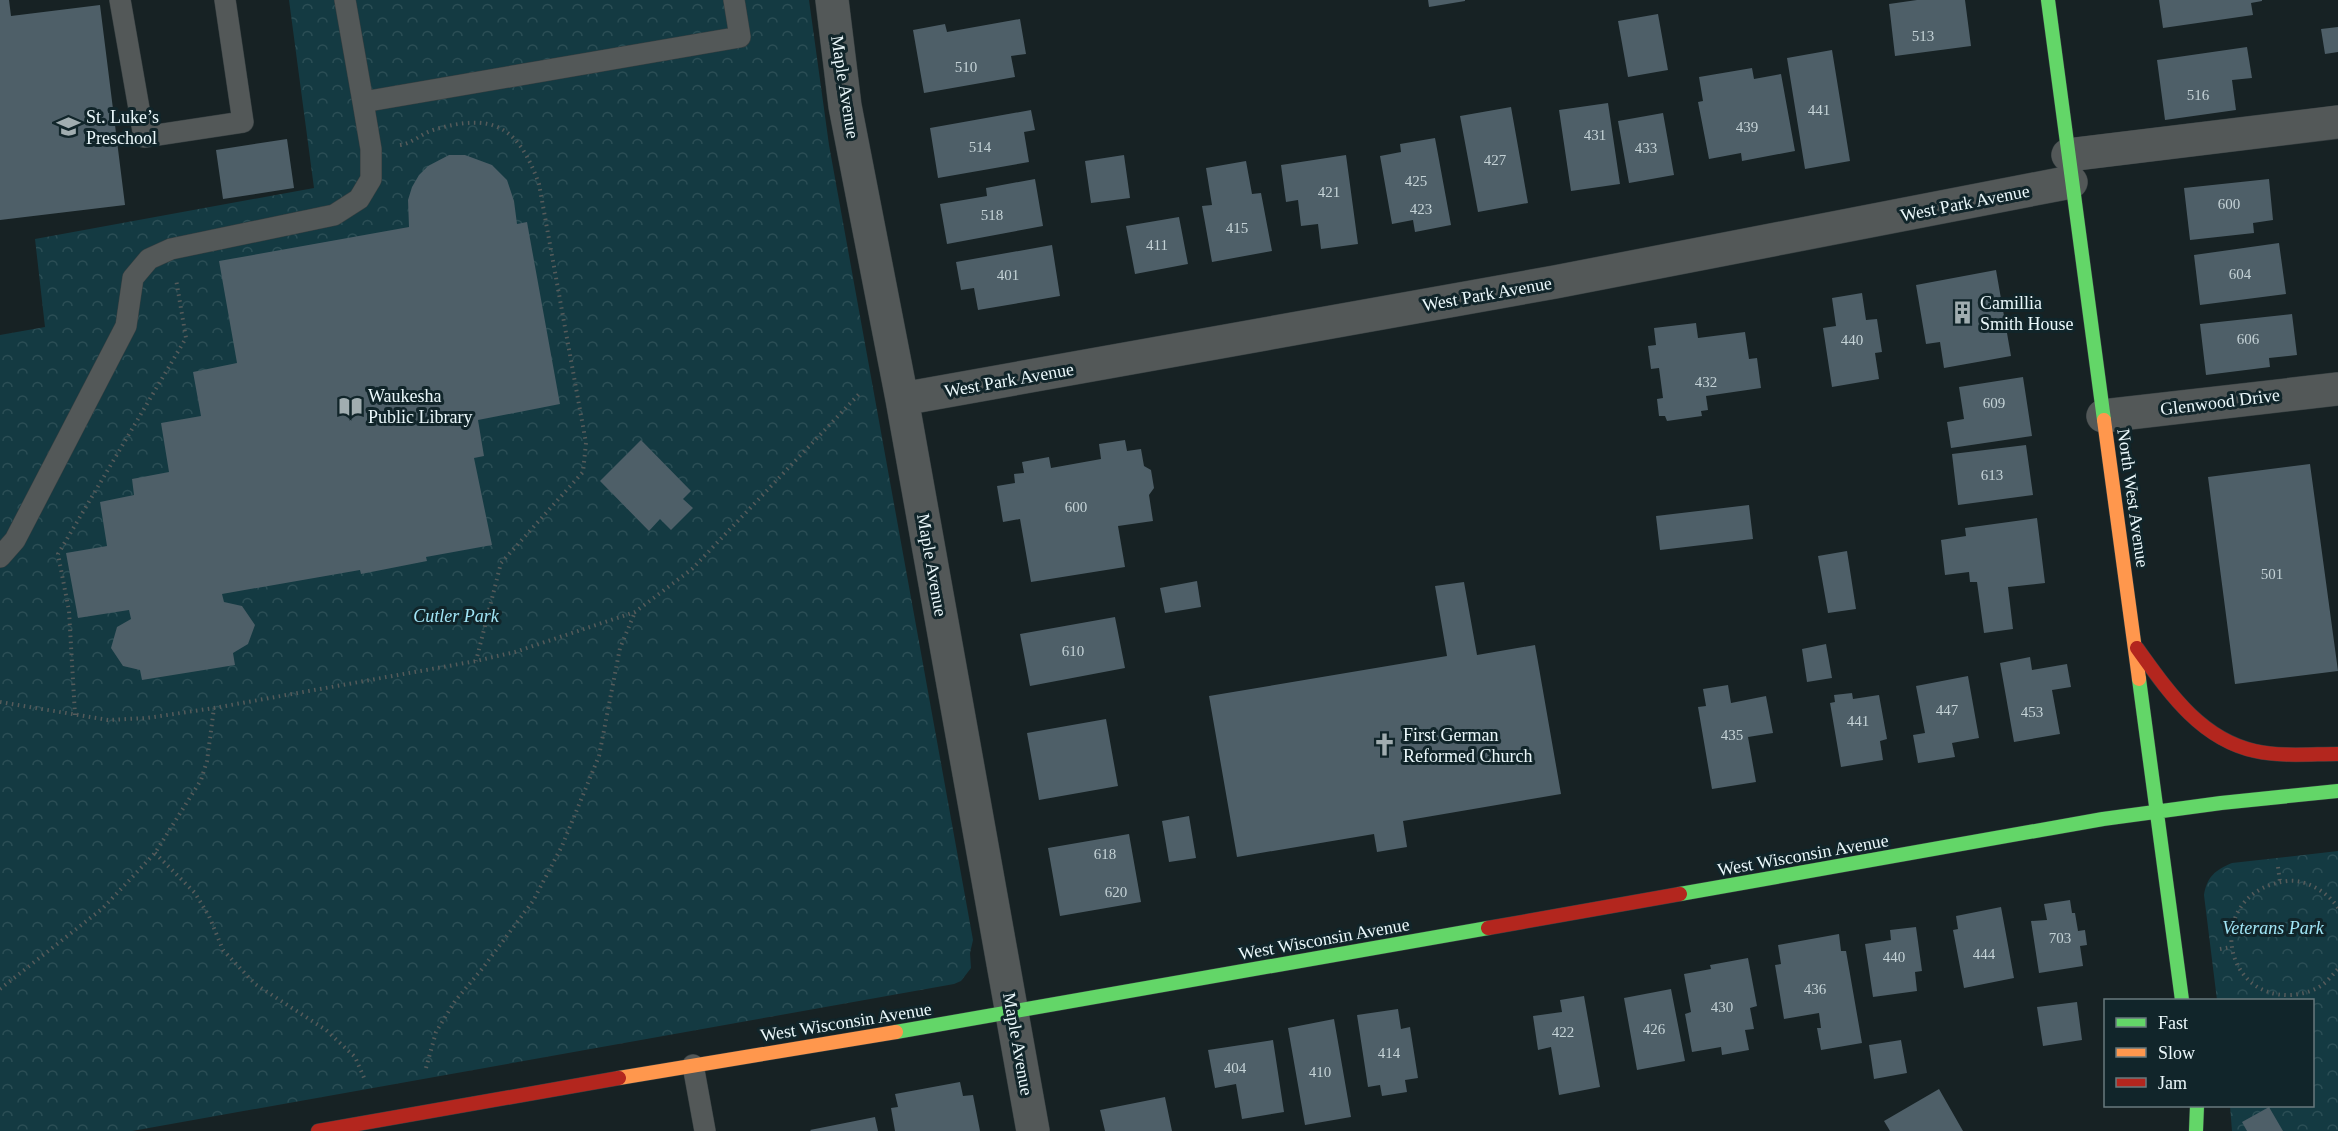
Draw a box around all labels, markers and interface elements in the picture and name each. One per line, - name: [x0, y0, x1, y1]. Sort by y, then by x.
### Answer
- house number: 513: [1912, 28, 1934, 44]
- street label: Maple Avenue: [827, 34, 863, 140]
- house number: 510: [955, 59, 977, 75]
- house number: 516: [2187, 87, 2210, 103]
- house number: 441: [1808, 102, 1830, 118]
- place label: St. Luke’s Preschool: [86, 107, 159, 148]
- school or university icon: St. Luke’s Preschool: [55, 114, 81, 140]
- house number: 439: [1736, 119, 1758, 135]
- house number: 431: [1584, 127, 1606, 143]
- house number: 514: [969, 139, 992, 155]
- house number: 433: [1635, 140, 1657, 156]
- house number: 427: [1484, 152, 1507, 168]
- house number: 425: [1405, 173, 1427, 189]
- street label: West Park Avenue: [1899, 181, 2031, 225]
- house number: 421: [1318, 184, 1340, 200]
- house number: 600: [2218, 196, 2240, 212]
- house number: 423: [1410, 201, 1432, 217]
- house number: 518: [981, 207, 1003, 223]
- house number: 415: [1226, 220, 1248, 236]
- house number: 411: [1146, 237, 1168, 253]
- house number: 604: [2229, 266, 2252, 282]
- house number: 401: [997, 267, 1019, 283]
- street label: West Park Avenue: [1421, 273, 1553, 315]
- place label: Camillia Smith House: [1980, 293, 2074, 334]
- building icon: Camillia Smith House: [1949, 300, 1975, 326]
- house number: 606: [2237, 331, 2260, 347]
- house number: 440: [1841, 332, 1863, 348]
- street label: West Park Avenue: [943, 359, 1075, 401]
- house number: 432: [1695, 374, 1717, 390]
- street label: Glenwood Drive: [2159, 385, 2281, 419]
- place label: Waukesha Public Library: [368, 386, 472, 427]
- library icon: Waukesha Public Library: [337, 393, 363, 419]
- house number: 609: [1983, 395, 2005, 411]
- street label: North West Avenue: [2113, 427, 2153, 569]
- house number: 613: [1981, 467, 2003, 483]
- house number: 600: [1065, 499, 1087, 515]
- street label: Maple Avenue: [913, 512, 951, 618]
- house number: 501: [2261, 566, 2283, 582]
- park label: Cutler Park: [413, 606, 500, 626]
- house number: 610: [1062, 643, 1084, 659]
- house number: 447: [1936, 702, 1959, 718]
- house number: 453: [2021, 704, 2043, 720]
- house number: 441: [1847, 713, 1869, 729]
- place label: First German Reformed Church: [1403, 725, 1532, 766]
- house number: 435: [1721, 727, 1743, 743]
- church icon: First German Reformed Church: [1372, 732, 1398, 758]
- street label: West Wisconsin Avenue: [1716, 830, 1890, 880]
- house number: 618: [1094, 846, 1116, 862]
- house number: 620: [1105, 884, 1127, 900]
- street label: West Wisconsin Avenue: [1237, 914, 1411, 964]
- park label: Veterans Park: [2222, 918, 2325, 938]
- house number: 703: [2049, 930, 2071, 946]
- house number: 444: [1973, 946, 1996, 962]
- house number: 440: [1883, 949, 1905, 965]
- house number: 436: [1804, 981, 1827, 997]
- street label: Maple Avenue: [999, 991, 1037, 1097]
- street label: West Wisconsin Avenue: [759, 999, 933, 1045]
- house number: 430: [1711, 999, 1733, 1015]
- legend: [2104, 999, 2314, 1107]
- text: Fast: [2158, 1013, 2188, 1033]
- house number: 426: [1643, 1021, 1666, 1037]
- house number: 422: [1552, 1024, 1574, 1040]
- text: Slow: [2158, 1043, 2195, 1063]
- house number: 414: [1378, 1045, 1401, 1061]
- house number: 404: [1224, 1060, 1247, 1076]
- house number: 410: [1309, 1064, 1331, 1080]
- text: Jam: [2158, 1073, 2187, 1093]

